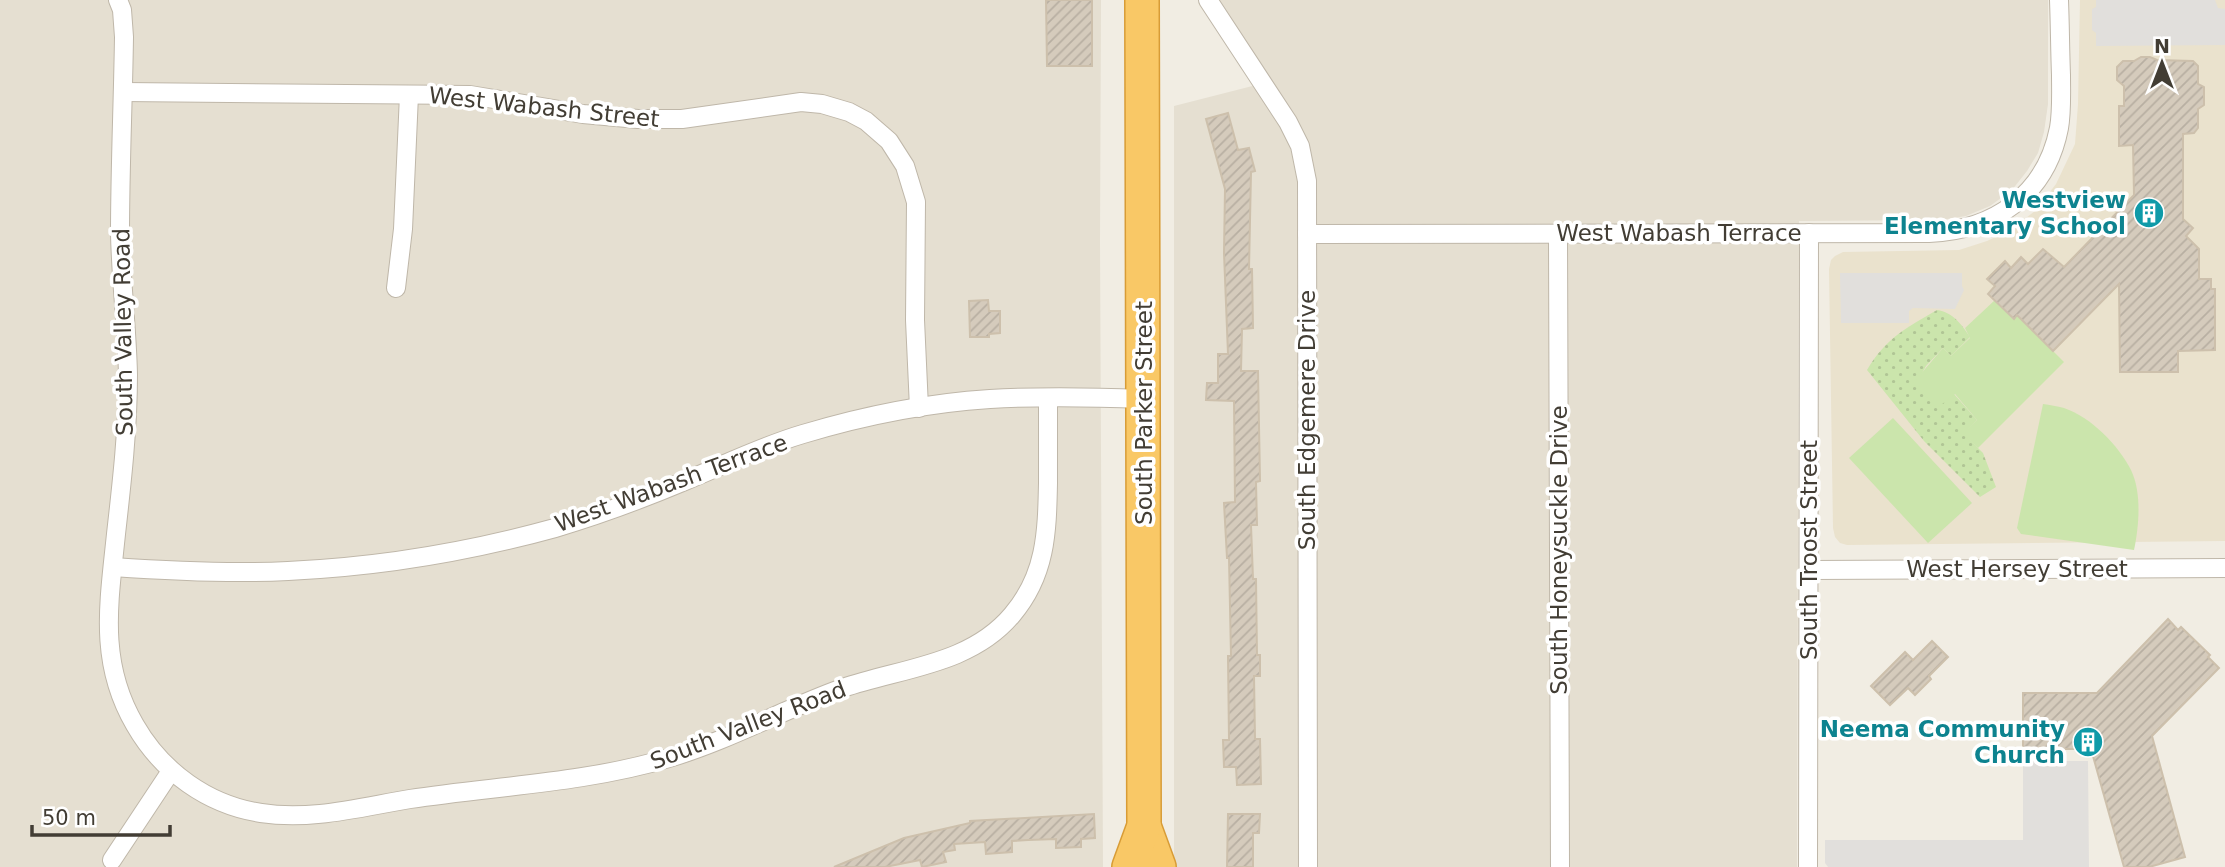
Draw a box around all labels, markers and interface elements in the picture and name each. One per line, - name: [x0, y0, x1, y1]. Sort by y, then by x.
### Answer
- north arrow: [2127, 28, 2197, 98]
- text: N: [2154, 35, 2170, 57]
- street label: West Wabash Street: [427, 82, 661, 132]
- place label: Westview Elementary School: [1884, 187, 2126, 239]
- building icon: Westview Elementary School: [2132, 196, 2166, 230]
- street label: West Wabash Terrace: [1556, 220, 1802, 246]
- street label: South Valley Road: [108, 228, 138, 436]
- street label: South Edgemere Drive: [1294, 290, 1320, 550]
- street label: South Parker Street: [1131, 301, 1157, 525]
- street label: South Honeysuckle Drive: [1546, 405, 1572, 695]
- street label: West Wabash Terrace: [551, 429, 791, 537]
- street label: South Troost Street: [1796, 440, 1822, 660]
- street label: West Hersey Street: [1906, 556, 2128, 582]
- street label: South Valley Road: [646, 676, 850, 774]
- place label: Neema Community Church: [1820, 716, 2065, 768]
- building icon: Neema Community Church: [2071, 725, 2105, 759]
- scale bar: [32, 794, 170, 838]
- text: 50 m: [42, 806, 96, 830]

